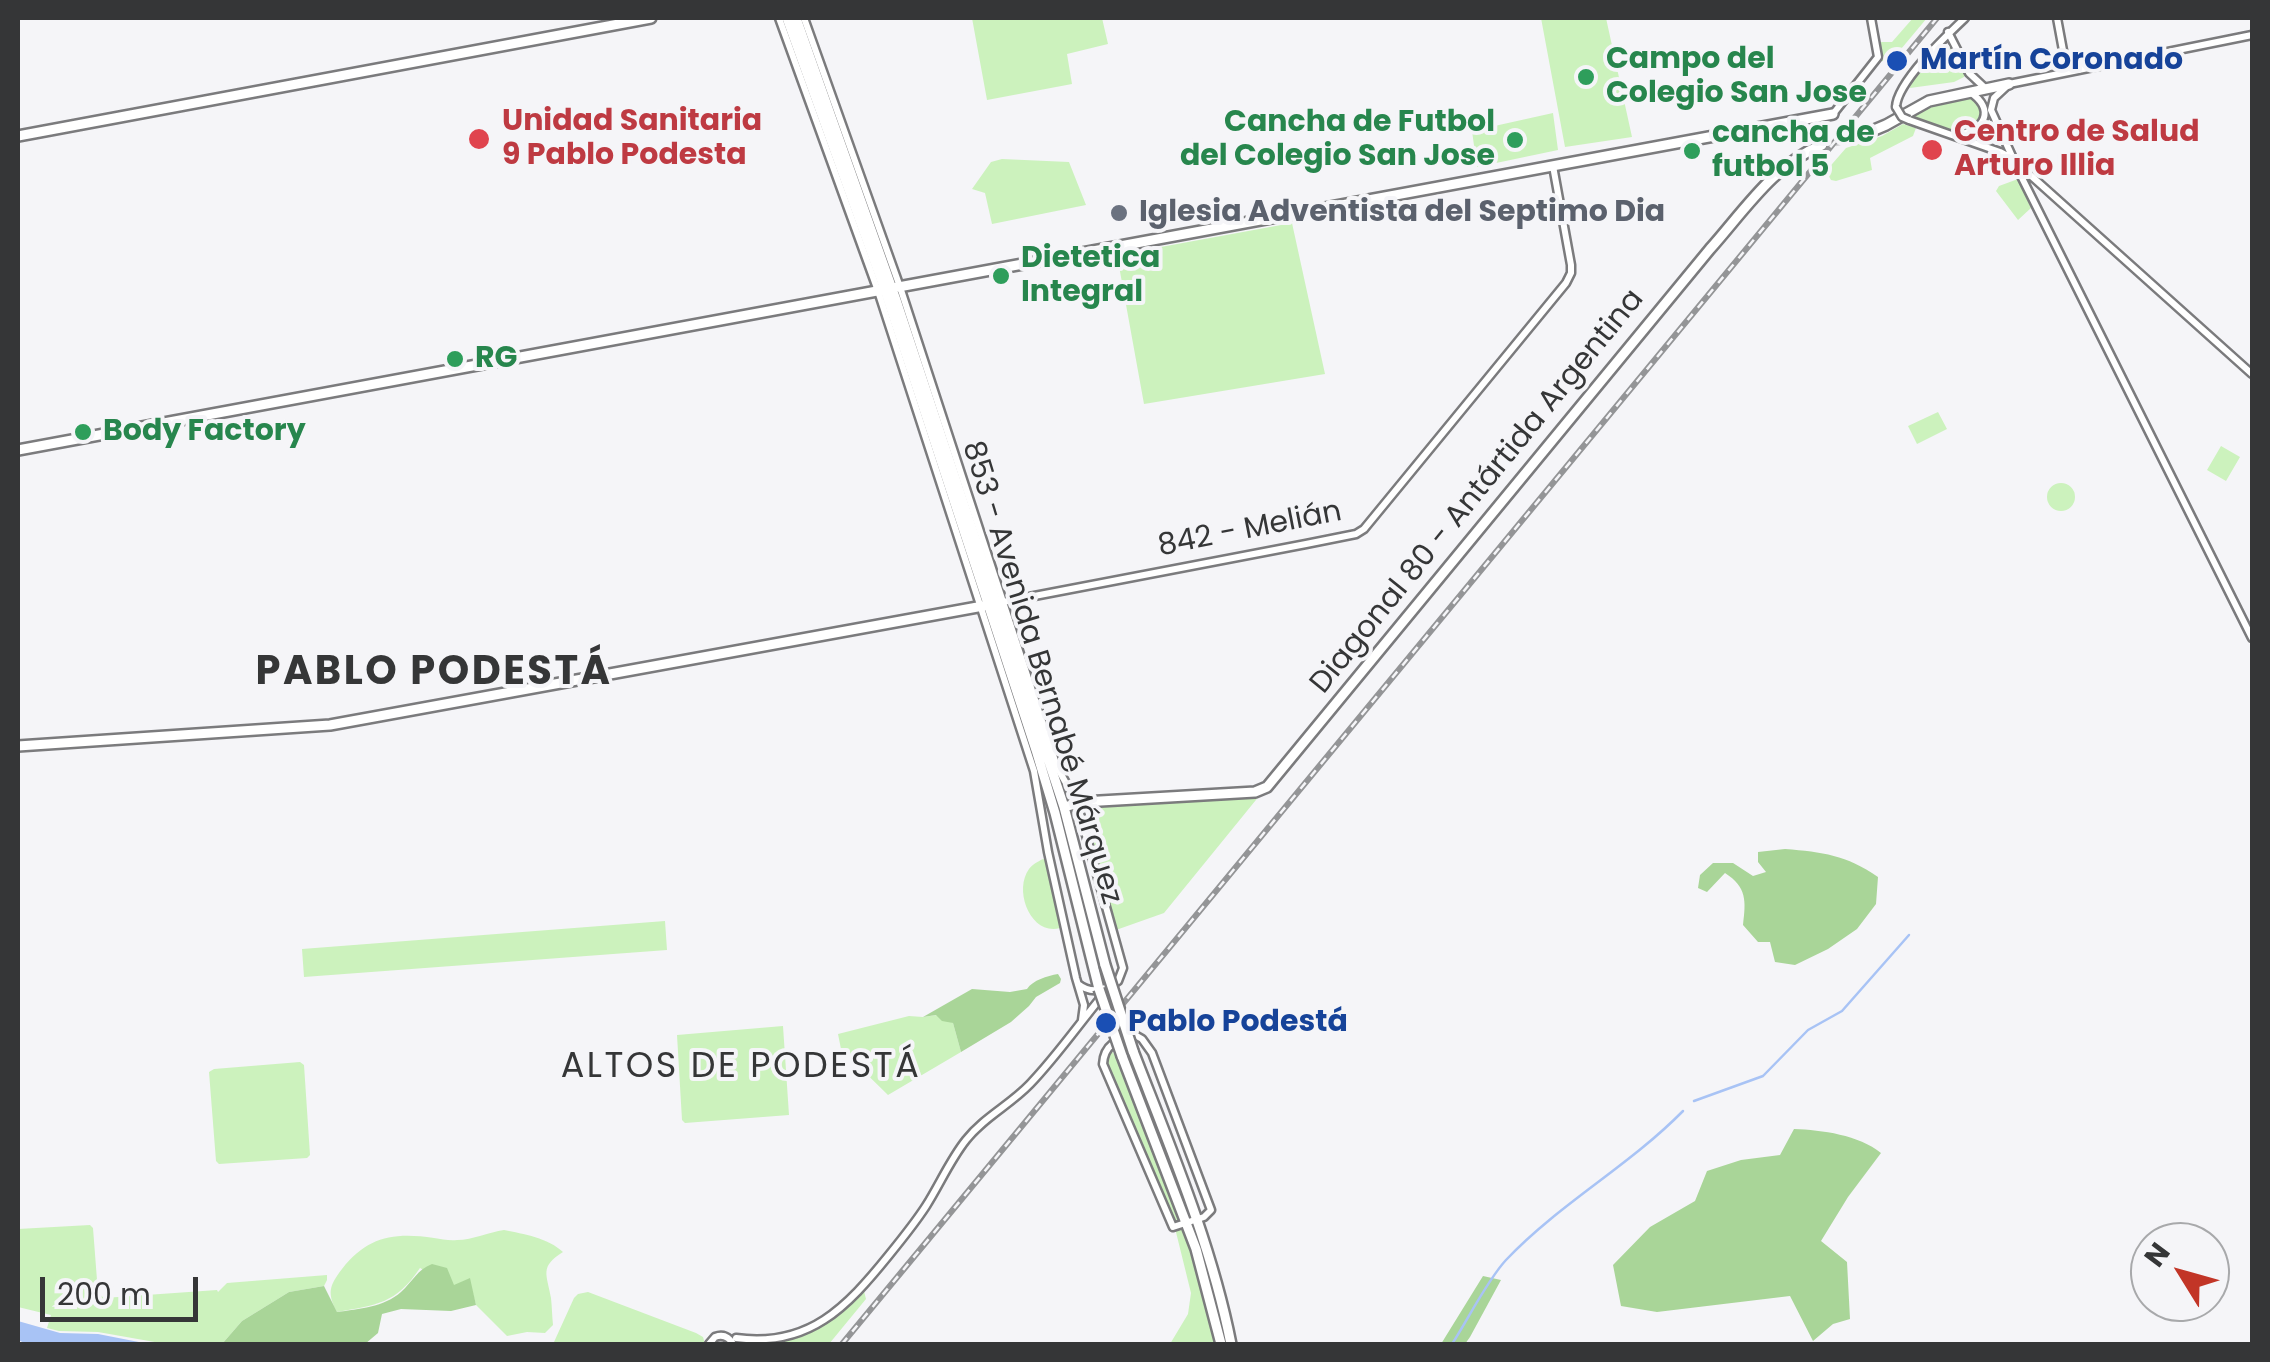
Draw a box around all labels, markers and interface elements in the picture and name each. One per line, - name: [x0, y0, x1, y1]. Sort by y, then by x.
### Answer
- place label: Campo del Colegio San Jose: [1606, 42, 1867, 112]
- place label: Martín Coronado: [1920, 43, 2183, 79]
- marker: Martín Coronado: [1884, 48, 1910, 74]
- marker: Campo del Colegio San Jose: [1575, 66, 1597, 88]
- place label: Unidad Sanitaria 9 Pablo Podesta: [502, 104, 762, 174]
- place label: Cancha de Futbol del Colegio San Jose: [1180, 105, 1495, 176]
- place label: Centro de Salud Arturo Illia: [1954, 115, 2200, 186]
- place label: cancha de futbol 5: [1712, 116, 1875, 186]
- marker: Unidad Sanitaria 9 Pablo Podesta: [466, 126, 492, 152]
- marker: Cancha de Futbol del Colegio San Jose: [1504, 129, 1526, 151]
- marker: Centro de Salud Arturo Illia: [1919, 137, 1945, 163]
- marker: cancha de futbol 5: [1681, 140, 1703, 162]
- place label: Iglesia Adventista del Septimo Dia: [1139, 195, 1665, 231]
- marker: Iglesia Adventista del Septimo Dia: [1108, 202, 1130, 224]
- place label: Dietetica Integral: [1021, 241, 1160, 312]
- marker: Dietetica Integral: [990, 265, 1012, 287]
- street label: Diagonal 80 - Antártida Argentina: [1304, 283, 1652, 701]
- place label: RG: [475, 341, 517, 377]
- marker: RG: [444, 348, 466, 370]
- place label: Body Factory: [103, 414, 306, 450]
- marker: Body Factory: [72, 421, 94, 443]
- street label: 853 - Avenida Bernabé Márquez: [953, 437, 1129, 909]
- street label: 842 - Melián: [1155, 495, 1345, 565]
- district label: PABLO PODESTÁ: [255, 650, 613, 698]
- place label: Pablo Podestá: [1128, 1005, 1348, 1041]
- marker: Pablo Podestá: [1093, 1010, 1119, 1036]
- district label: ALTOS DE PODESTÁ: [561, 1047, 921, 1089]
- north arrow: [2130, 1222, 2230, 1322]
- text: N: [2135, 1235, 2179, 1275]
- scale bar: [45, 1257, 202, 1319]
- text: 200 m: [57, 1273, 151, 1316]

